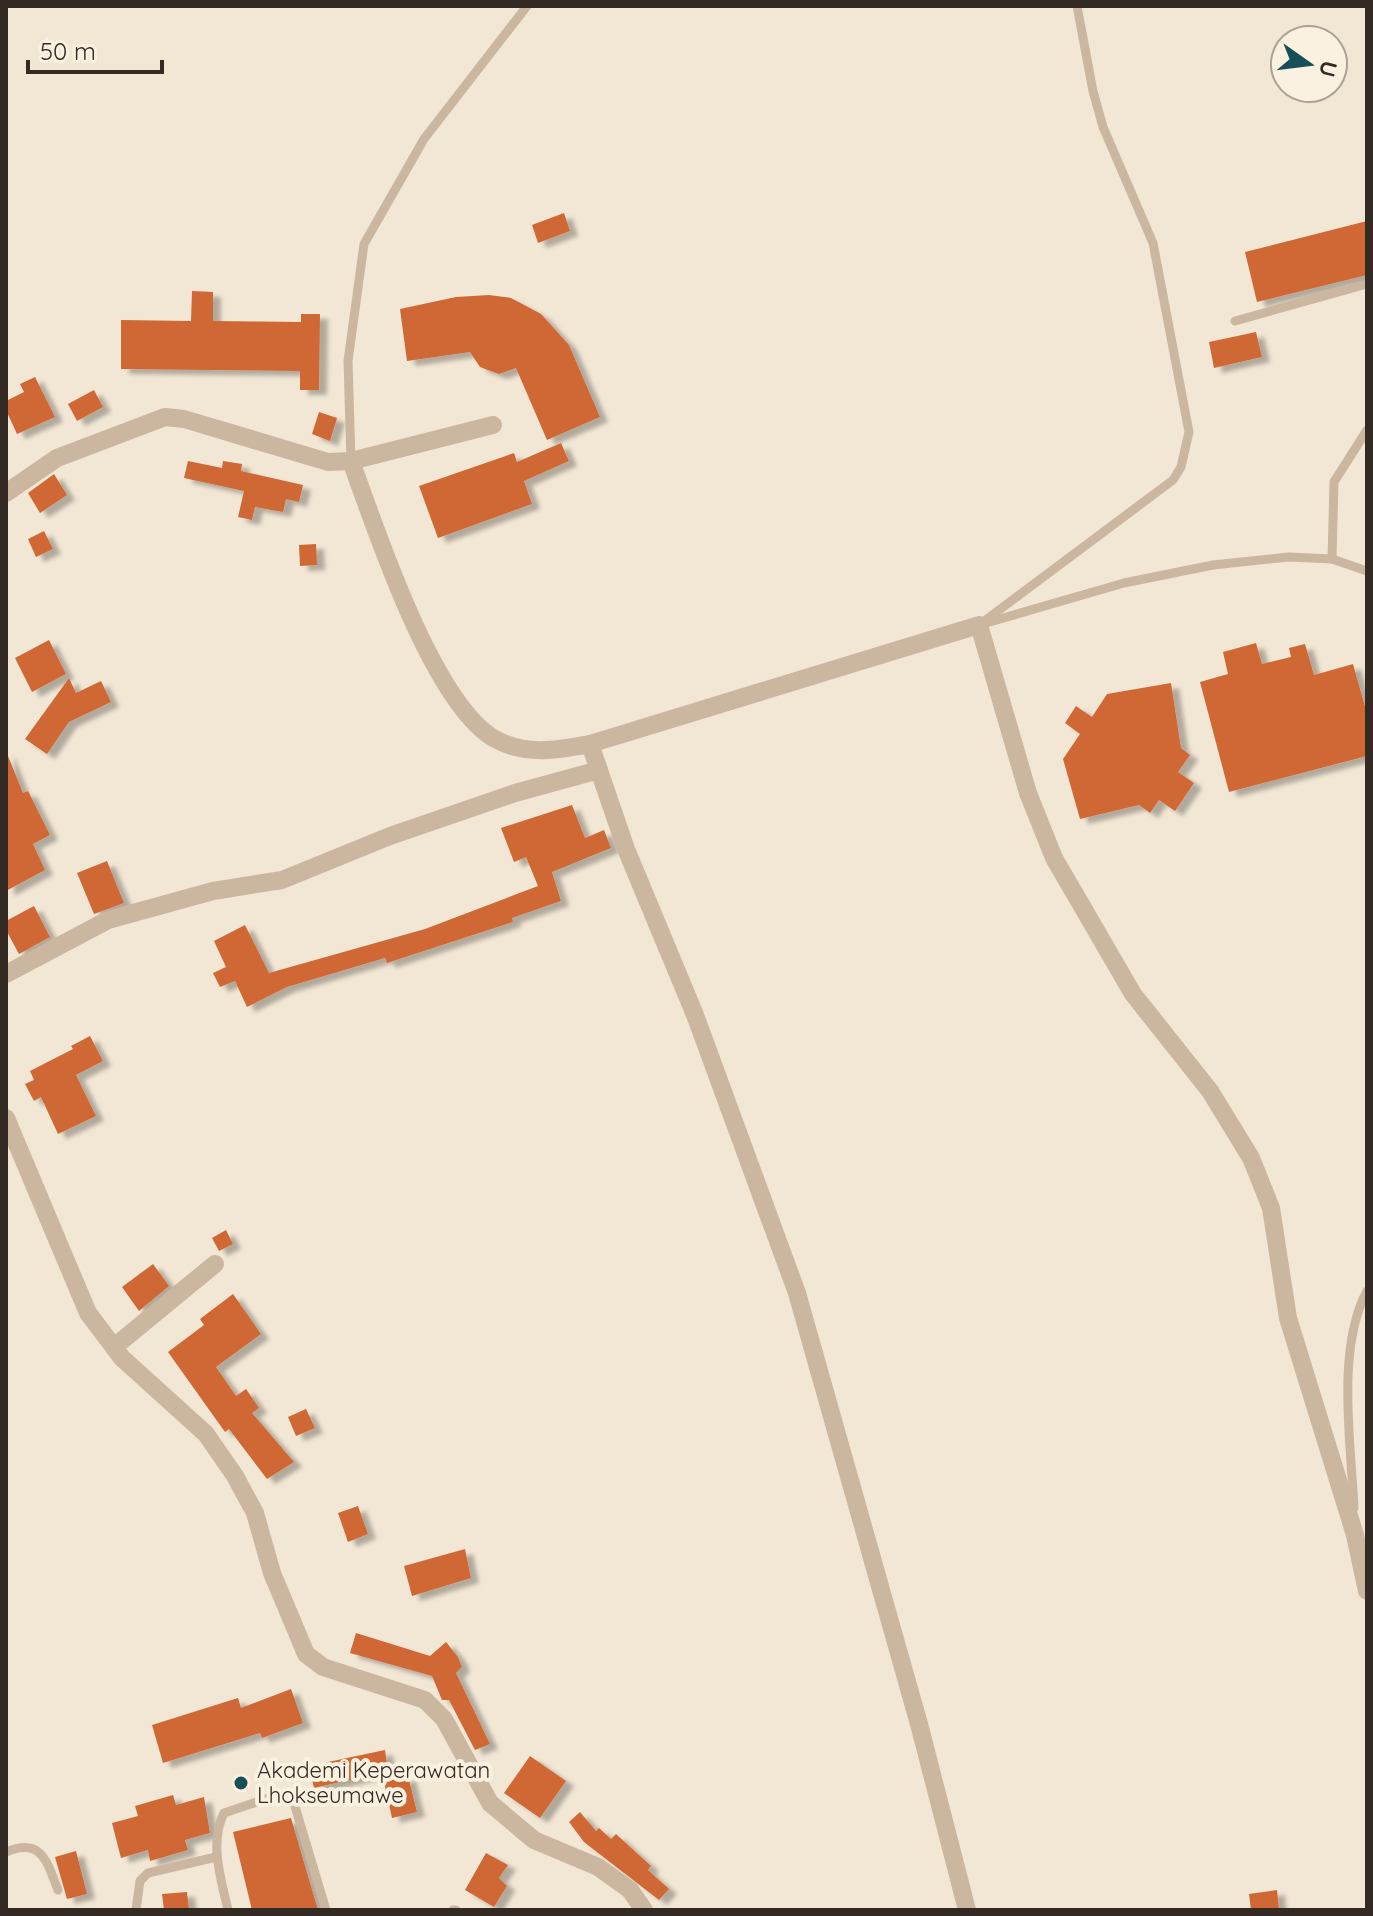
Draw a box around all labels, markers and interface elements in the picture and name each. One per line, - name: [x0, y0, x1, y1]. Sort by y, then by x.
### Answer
- scale bar: [28, 24, 162, 74]
- north arrow: [1269, 24, 1349, 104]
- text: 50 m: [40, 36, 96, 66]
- text: U: [1313, 58, 1344, 80]
- place label: Akademi Keperawatan Lhokseumawe: [257, 1756, 490, 1809]
- marker: Akademi Keperawatan Lhokseumawe: [232, 1774, 250, 1792]

